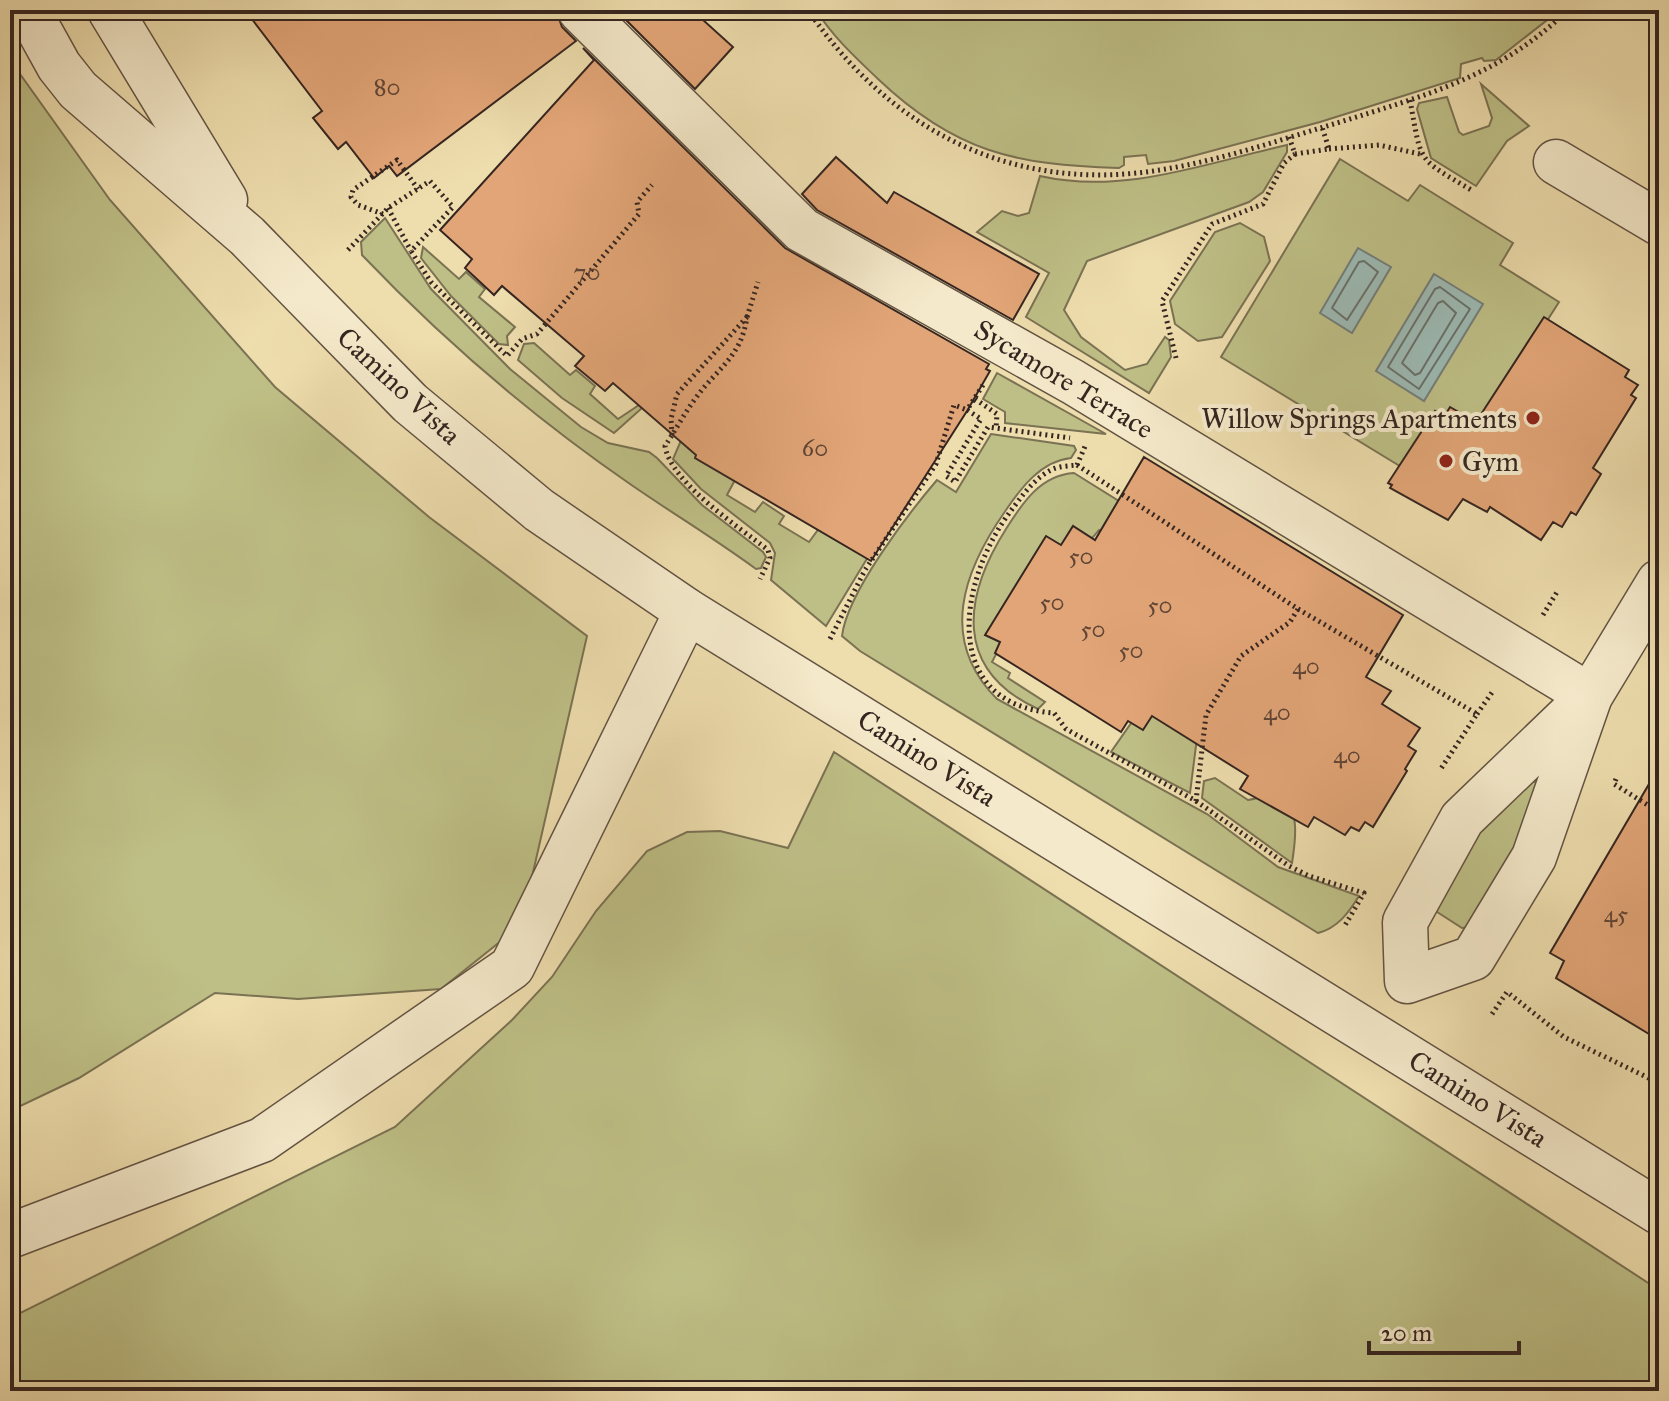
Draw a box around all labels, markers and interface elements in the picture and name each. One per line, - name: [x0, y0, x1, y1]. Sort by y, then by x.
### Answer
- house number: 80: [374, 72, 400, 102]
- house number: 70: [574, 257, 600, 287]
- street label: Sycamore Terrace: [968, 312, 1160, 446]
- street label: Camino Vista: [330, 320, 468, 452]
- place label: Willow Springs Apartments: [1201, 401, 1517, 436]
- marker: Willow Springs Apartments: [1524, 409, 1542, 427]
- house number: 60: [802, 433, 828, 463]
- place label: Gym: [1462, 444, 1519, 479]
- marker: Gym: [1437, 452, 1455, 470]
- house number: 50: [1068, 541, 1094, 571]
- house number: 50: [1039, 587, 1065, 617]
- house number: 50: [1147, 590, 1173, 620]
- house number: 50: [1080, 614, 1106, 644]
- house number: 50: [1118, 635, 1144, 665]
- house number: 40: [1292, 651, 1320, 681]
- house number: 40: [1263, 697, 1291, 727]
- street label: Camino Vista: [851, 702, 1003, 814]
- house number: 40: [1333, 740, 1361, 770]
- house number: 45: [1604, 899, 1628, 929]
- street label: Camino Vista: [1402, 1043, 1554, 1155]
- scale bar: [1369, 1305, 1519, 1355]
- text: 20 m: [1381, 1318, 1432, 1348]

